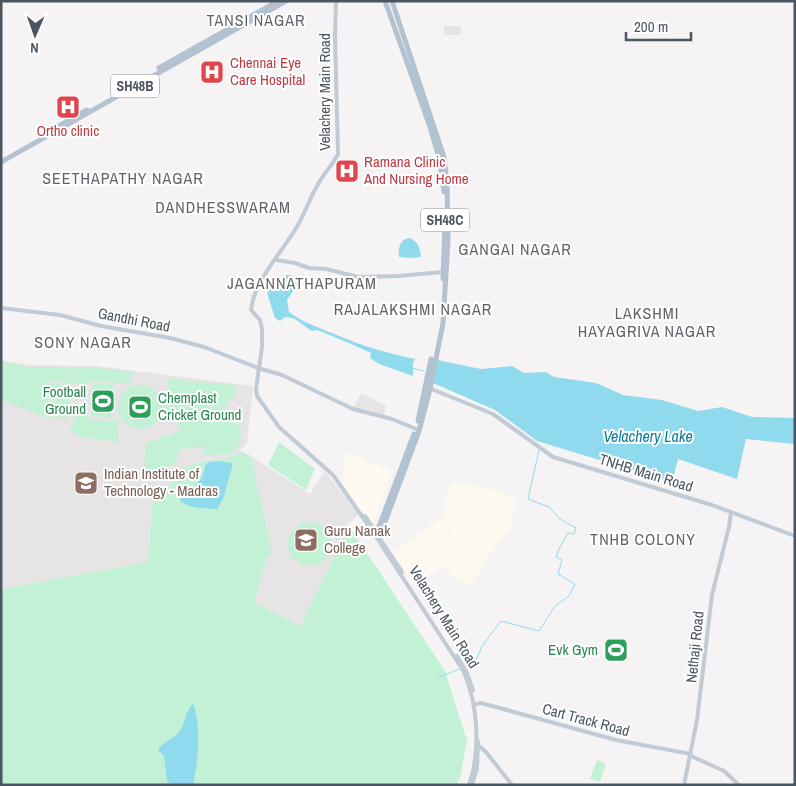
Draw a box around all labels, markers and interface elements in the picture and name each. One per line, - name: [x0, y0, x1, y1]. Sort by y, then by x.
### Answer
- district label: TANSI NAGAR: [207, 9, 305, 31]
- north arrow: [10, 10, 60, 60]
- scale bar: [626, 10, 691, 42]
- text: 200 m: [634, 16, 668, 37]
- street label: Velachery Main Road: [314, 33, 335, 151]
- text: N: [30, 39, 39, 57]
- place label: Chennai Eye Care Hospital: [230, 52, 305, 90]
- hospital icon: Chennai Eye Care Hospital: [199, 59, 225, 85]
- road number: SH48B: [111, 74, 159, 98]
- hospital icon: Ortho clinic: [55, 94, 81, 120]
- place label: Ortho clinic: [37, 120, 99, 141]
- place label: Ramana Clinic And Nursing Home: [363, 151, 469, 189]
- hospital icon: Ramana Clinic And Nursing Home: [334, 158, 360, 184]
- district label: SEETHAPATHY NAGAR: [42, 167, 204, 189]
- district label: DANDHESSWARAM: [155, 196, 291, 218]
- road number: SH48C: [421, 208, 469, 232]
- district label: GANGAI NAGAR: [458, 238, 572, 260]
- district label: JAGANNATHAPURAM: [227, 272, 377, 294]
- district label: RAJALAKSHMI NAGAR: [334, 298, 492, 320]
- street label: Gandhi Road: [96, 302, 172, 337]
- district label: LAKSHMI HAYAGRIVA NAGAR: [578, 302, 716, 342]
- district label: SONY NAGAR: [34, 331, 132, 353]
- place label: Football Ground: [43, 381, 86, 419]
- place label: Chemplast Cricket Ground: [158, 387, 241, 425]
- sports icon: Football Ground: [90, 388, 116, 414]
- sports icon: Chemplast Cricket Ground: [127, 394, 153, 420]
- water label: Velachery Lake: [603, 425, 693, 447]
- street label: TNHB Main Road: [597, 448, 696, 497]
- place label: Indian Institute of Technology - Madras: [104, 463, 218, 501]
- school or university icon: Indian Institute of Technology - Madras: [73, 470, 99, 496]
- place label: Guru Nanak College: [324, 520, 391, 558]
- school or university icon: Guru Nanak College: [293, 527, 319, 553]
- district label: TNHB COLONY: [590, 528, 696, 550]
- street label: Velachery Main Road: [404, 561, 484, 672]
- street label: Nethaji Road: [680, 610, 709, 684]
- sports icon: Evk Gym: [603, 637, 629, 663]
- place label: Evk Gym: [548, 639, 598, 660]
- street label: Cart Track Road: [540, 698, 632, 741]

